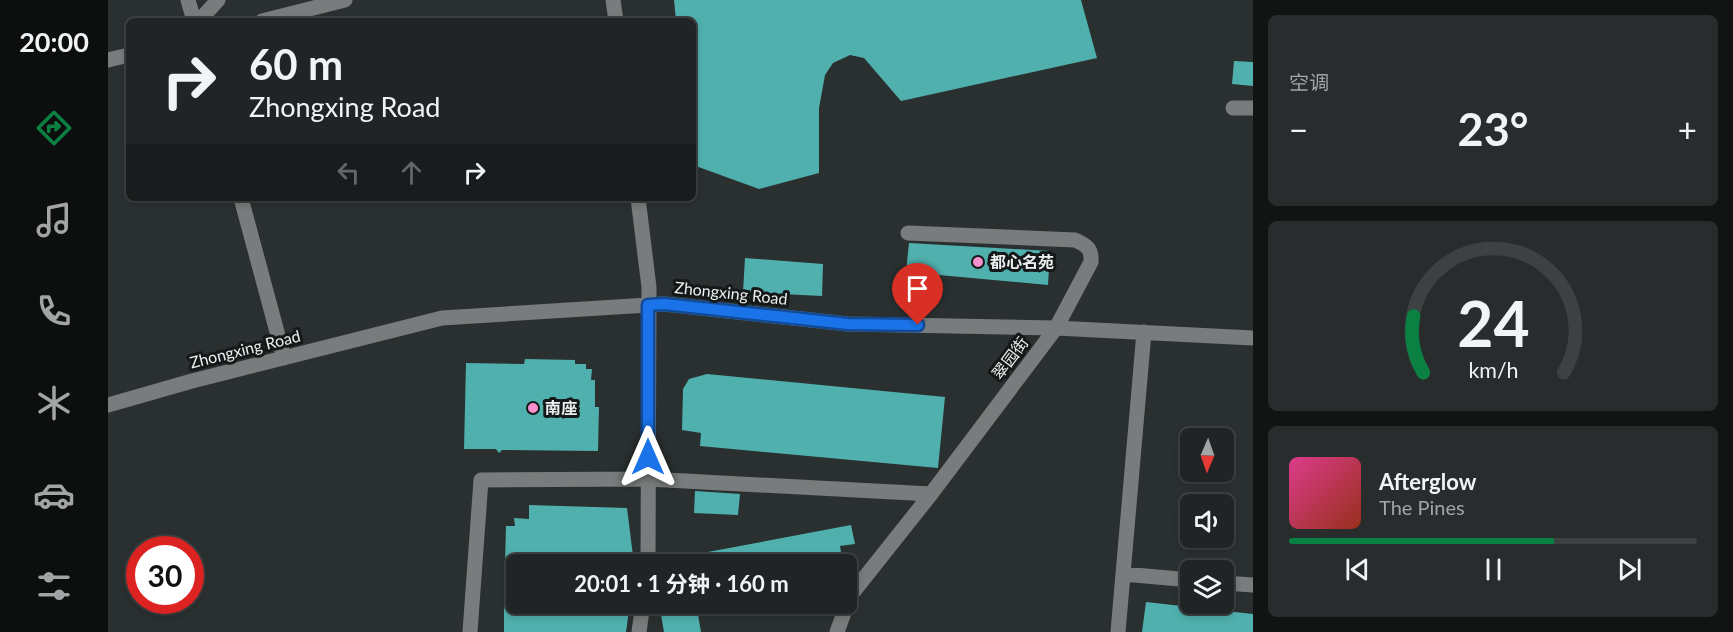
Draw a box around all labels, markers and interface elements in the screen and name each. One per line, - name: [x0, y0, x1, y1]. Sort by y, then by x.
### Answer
- text: 20:00: [19, 25, 89, 58]
- text: 60 m: [249, 39, 343, 89]
- icon: right: [150, 42, 228, 120]
- text: 空调: [1289, 70, 1329, 94]
- text: Zhongxing Road: [249, 90, 440, 123]
- text: 23°: [1458, 102, 1528, 156]
- icon: directions: [33, 107, 75, 149]
- text: −: [1289, 109, 1308, 149]
- text: +: [1678, 109, 1697, 149]
- icon: left: [332, 156, 365, 189]
- icon: ahead: [395, 156, 428, 189]
- icon: right: [458, 156, 491, 189]
- icon: music: [33, 199, 75, 241]
- place label: 都心名苑: [990, 252, 1054, 271]
- marker: 都心名苑: [971, 255, 985, 269]
- pin: [892, 263, 943, 325]
- icon: arrive: [901, 272, 934, 305]
- street label: Zhongxing Road: [674, 277, 788, 308]
- text: 24: [1457, 285, 1529, 360]
- icon: phone: [33, 290, 75, 332]
- street label: Zhongxing Road: [188, 326, 302, 371]
- street label: 翠园街: [988, 333, 1032, 383]
- text: km/h: [1468, 357, 1518, 383]
- icon: climate: [33, 382, 75, 424]
- place label: 南座: [545, 398, 577, 417]
- marker: 南座: [526, 401, 540, 415]
- position arrow: [616, 425, 680, 489]
- north arrow: [1180, 428, 1234, 482]
- map controls: [1180, 428, 1234, 614]
- text: Afterglow: [1379, 468, 1476, 495]
- icon: car: [33, 474, 75, 516]
- button: sound: [1180, 494, 1234, 548]
- text: The Pines: [1379, 495, 1465, 519]
- speed limit sign: 30: [126, 536, 204, 614]
- icon: previous: [1341, 553, 1374, 586]
- icon: pause: [1477, 553, 1510, 586]
- icon: next: [1613, 553, 1646, 586]
- button: layers: [1180, 560, 1234, 614]
- icon: filters: [33, 565, 75, 607]
- text: 20:01 · 1 分钟 · 160 m: [574, 570, 789, 597]

